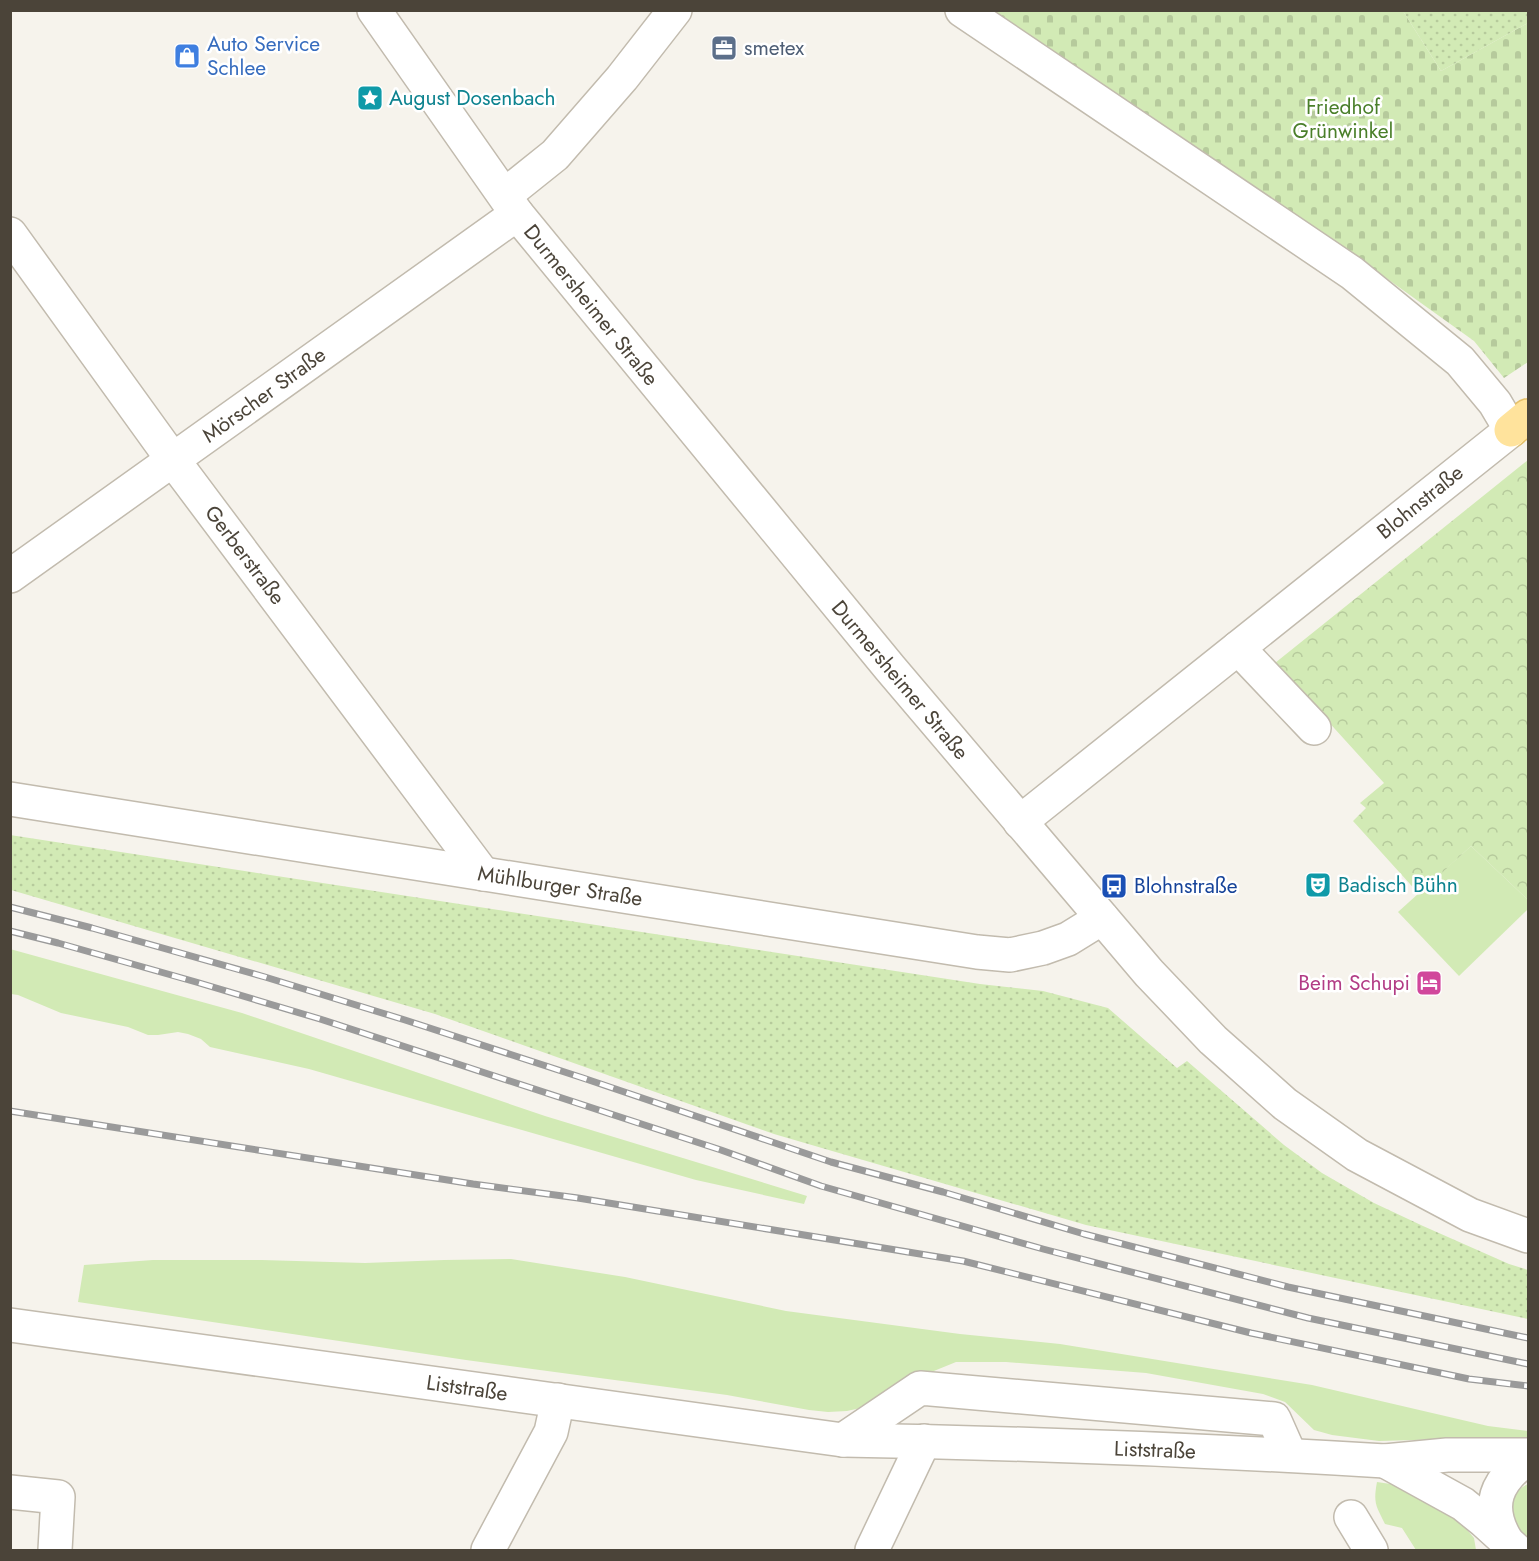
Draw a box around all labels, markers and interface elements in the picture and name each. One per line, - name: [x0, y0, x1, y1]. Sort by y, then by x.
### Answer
- place label: Auto Service Schlee: [207, 29, 320, 83]
- office icon: smetex: [709, 33, 739, 63]
- place label: smetex: [744, 33, 804, 63]
- shop icon: Auto Service Schlee: [172, 41, 202, 71]
- place icon: August Dosenbach: [355, 83, 385, 113]
- place label: August Dosenbach: [389, 83, 555, 113]
- park label: Friedhof Grünwinkel: [1293, 92, 1393, 146]
- street label: Durmersheimer Straße: [516, 218, 666, 392]
- street label: Mörscher Straße: [196, 340, 332, 450]
- street label: Blohnstraße: [1370, 458, 1470, 546]
- street label: Gerberstraße: [198, 499, 293, 611]
- street label: Durmersheimer Straße: [824, 594, 976, 766]
- street label: Mühlburger Straße: [475, 858, 645, 914]
- theatre icon: Badisch Bühn: [1303, 870, 1333, 900]
- place label: Badisch Bühn: [1338, 870, 1458, 900]
- bus stop icon: Blohnstraße: [1099, 871, 1129, 901]
- place label: Blohnstraße: [1134, 871, 1238, 901]
- place label: Beim Schupi: [1298, 968, 1410, 998]
- hotel icon: Beim Schupi: [1414, 968, 1444, 998]
- street label: Liststraße: [424, 1367, 510, 1409]
- street label: Liststraße: [1114, 1434, 1197, 1466]

